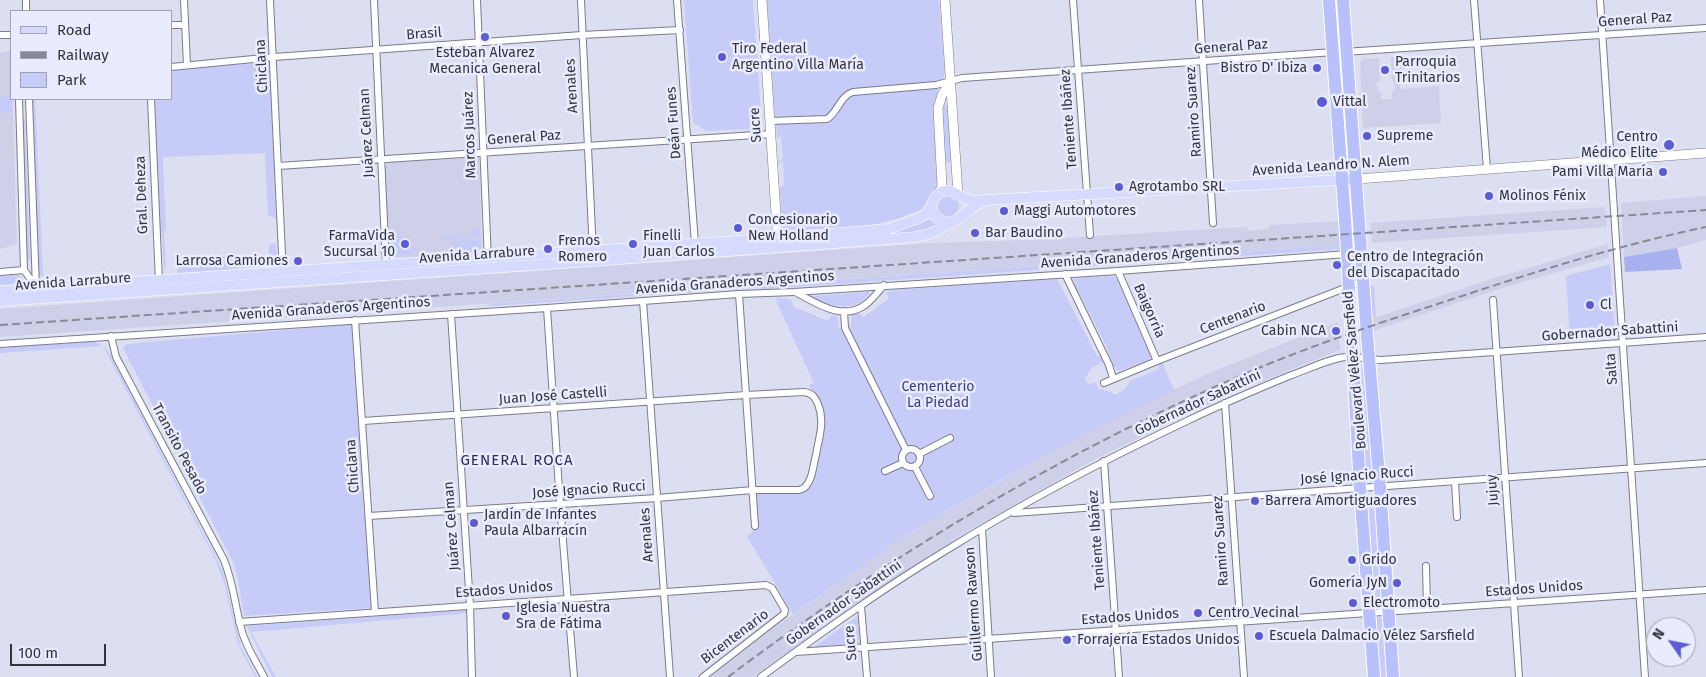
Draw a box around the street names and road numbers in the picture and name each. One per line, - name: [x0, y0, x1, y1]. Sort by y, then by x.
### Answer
- street label: General Paz: [1598, 9, 1672, 31]
- street label: Brasil: [406, 24, 442, 44]
- street label: General Paz: [1194, 36, 1268, 58]
- street label: Chiclana: [252, 39, 272, 93]
- street label: Arenales: [562, 58, 582, 114]
- street label: Ramiro Suarez: [1182, 66, 1206, 158]
- street label: Teniente Ibáñez: [1057, 69, 1081, 169]
- street label: Deán Funes: [663, 86, 685, 160]
- street label: Juárez Celman: [356, 88, 378, 178]
- street label: Marcos Juárez: [460, 91, 480, 179]
- street label: Sucre: [746, 107, 766, 143]
- street label: General Paz: [487, 127, 561, 149]
- street label: Avenida Leandro N. Alem: [1252, 152, 1410, 180]
- street label: Gral. Deheza: [132, 156, 152, 234]
- street label: Avenida Granaderos Argentinos: [1040, 242, 1240, 272]
- street label: Avenida Larrabure: [419, 243, 535, 267]
- street label: Avenida Granaderos Argentinos: [635, 268, 835, 298]
- street label: Avenida Larrabure: [15, 270, 131, 294]
- street label: Baigorria: [1130, 281, 1168, 341]
- street label: Boulevard Vélez Sarsfield: [1340, 290, 1370, 450]
- street label: Avenida Granaderos Argentinos: [231, 294, 431, 324]
- street label: Centenario: [1198, 298, 1268, 338]
- street label: Gobernador Sabattini: [1541, 319, 1679, 345]
- street label: Salta: [1603, 353, 1621, 385]
- street label: Gobernador Sabattini: [1132, 366, 1264, 440]
- street label: Juan José Castelli: [498, 384, 608, 408]
- street label: Transito Pesado: [148, 401, 210, 497]
- street label: Chiclana: [343, 438, 363, 494]
- street label: José Ignacio Rucci: [1300, 464, 1414, 488]
- street label: Jujuy: [1484, 474, 1502, 506]
- street label: José Ignacio Rucci: [532, 478, 646, 502]
- street label: Juárez Celman: [440, 481, 464, 571]
- street label: Teniente Ibáñez: [1085, 490, 1109, 590]
- street label: Ramiro Suarez: [1209, 495, 1233, 587]
- street label: Arenales: [637, 507, 657, 563]
- street label: Guillermo Rawson: [962, 546, 986, 662]
- street label: Gobernador Sabattini: [783, 557, 905, 649]
- street label: Estados Unidos: [1485, 577, 1583, 601]
- street label: Estados Unidos: [455, 578, 553, 602]
- street label: Estados Unidos: [1081, 605, 1179, 629]
- street label: Bicentenario: [698, 606, 772, 668]
- street label: Sucre: [841, 625, 861, 661]

